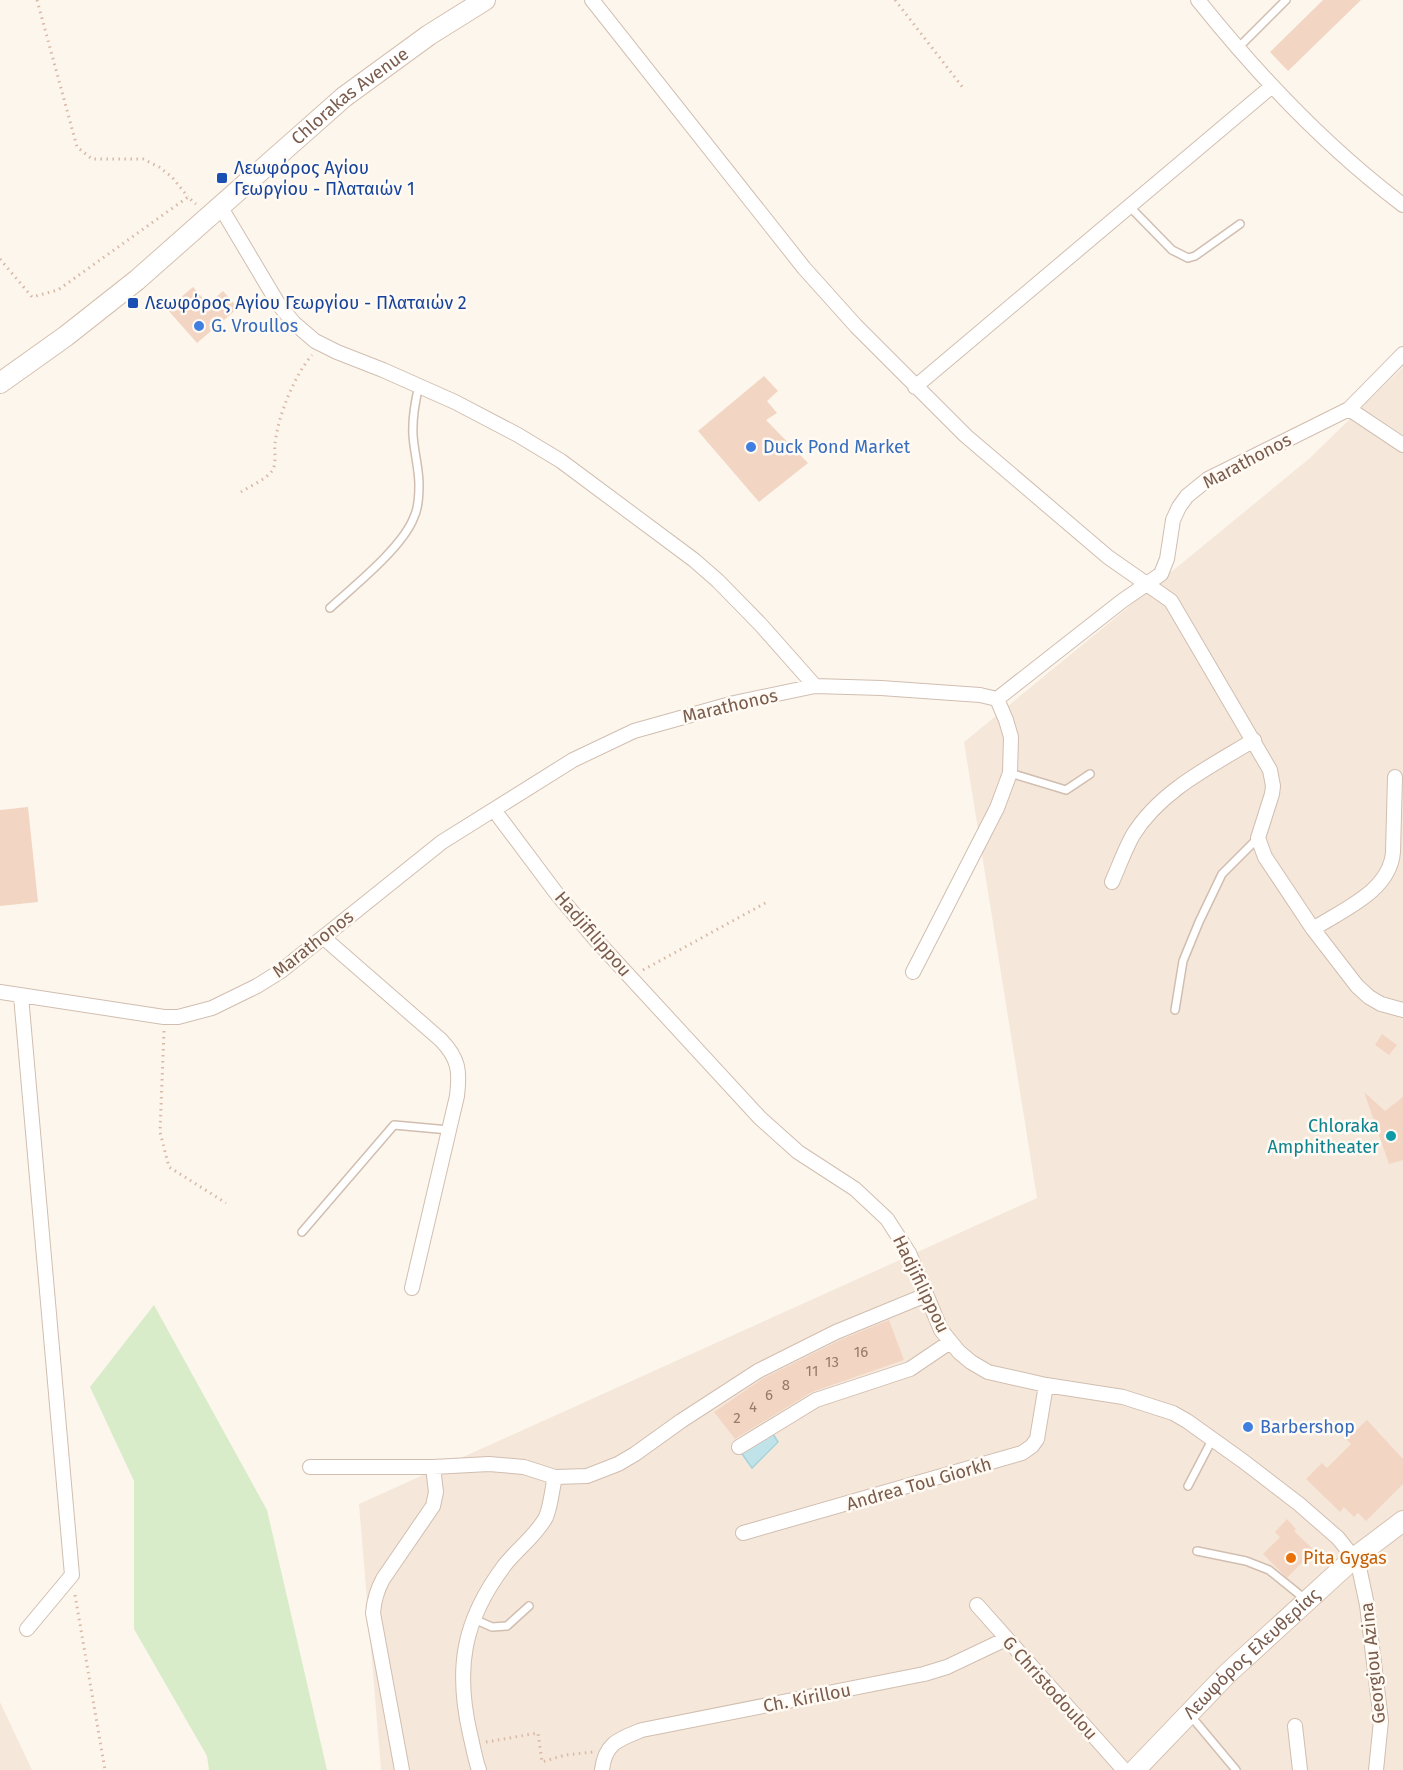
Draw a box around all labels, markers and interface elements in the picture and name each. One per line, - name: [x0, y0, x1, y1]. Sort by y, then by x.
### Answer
- street label: Chlorakas Avenue: [287, 43, 413, 149]
- place label: Λεωφόρος Αγίου Γεωργίου - Πλαταιών 1: [234, 157, 415, 200]
- marker: Λεωφόρος Αγίου Γεωργίου - Πλαταιών 1: [215, 171, 229, 185]
- place label: Λεωφόρος Αγίου Γεωργίου - Πλαταιών 2: [145, 292, 467, 314]
- marker: Λεωφόρος Αγίου Γεωργίου - Πλαταιών 2: [126, 296, 140, 310]
- place label: G. Vroullos: [211, 315, 298, 337]
- marker: G. Vroullos: [192, 319, 206, 333]
- street label: Marathonos: [1199, 429, 1295, 493]
- place label: Duck Pond Market: [763, 436, 911, 458]
- marker: Duck Pond Market: [744, 440, 758, 454]
- street label: Marathonos: [680, 684, 780, 728]
- street label: Hadjifilippou: [550, 887, 636, 981]
- street label: Marathonos: [268, 905, 358, 983]
- place label: Chloraka Amphitheater: [1267, 1115, 1379, 1158]
- marker: Chloraka Amphitheater: [1384, 1129, 1398, 1143]
- street label: Hadjifilippou: [888, 1232, 954, 1336]
- house number: 16: [854, 1343, 868, 1361]
- house number: 13: [825, 1353, 839, 1371]
- house number: 11: [806, 1362, 818, 1380]
- house number: 8: [782, 1376, 790, 1394]
- house number: 6: [765, 1386, 773, 1404]
- house number: 4: [749, 1398, 757, 1416]
- house number: 2: [733, 1409, 741, 1427]
- place label: Barbershop: [1260, 1416, 1355, 1438]
- marker: Barbershop: [1241, 1420, 1255, 1434]
- street label: Andrea Tou Giorkh: [844, 1453, 994, 1515]
- place label: Pita Gygas: [1303, 1547, 1387, 1569]
- marker: Pita Gygas: [1284, 1551, 1298, 1565]
- street label: Λεωφόρος Ελευθερίας: [1179, 1583, 1325, 1724]
- street label: Georgiou Azina: [1356, 1601, 1390, 1725]
- street label: G Christodoulou: [998, 1632, 1102, 1744]
- street label: Ch. Kirillou: [761, 1679, 853, 1717]

